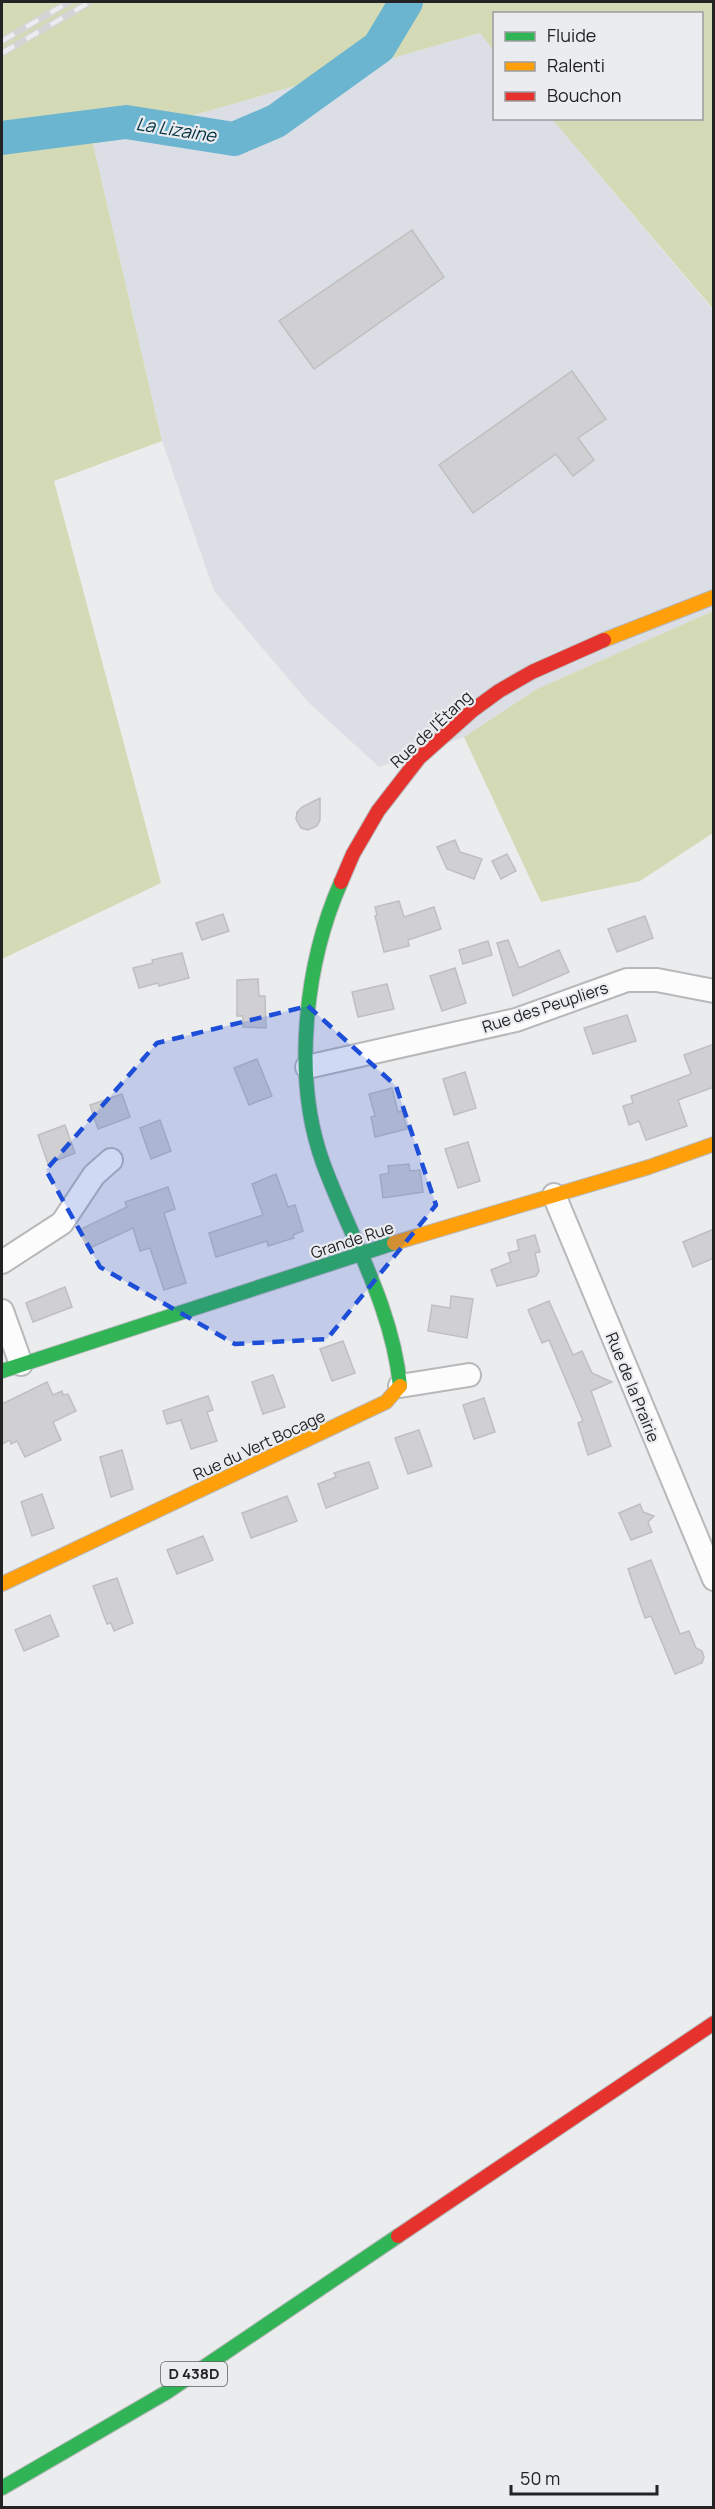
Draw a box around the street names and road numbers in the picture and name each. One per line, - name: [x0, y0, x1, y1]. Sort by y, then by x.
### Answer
- street label: Rue de l'Étang: [385, 685, 477, 773]
- street label: Rue des Peupliers: [479, 976, 611, 1038]
- street label: Grande Rue: [308, 1216, 396, 1264]
- street label: Rue de la Prairie: [601, 1329, 665, 1445]
- street label: Rue du Vert Bocage: [189, 1405, 329, 1485]
- road number: D 438D: [161, 2362, 227, 2386]

